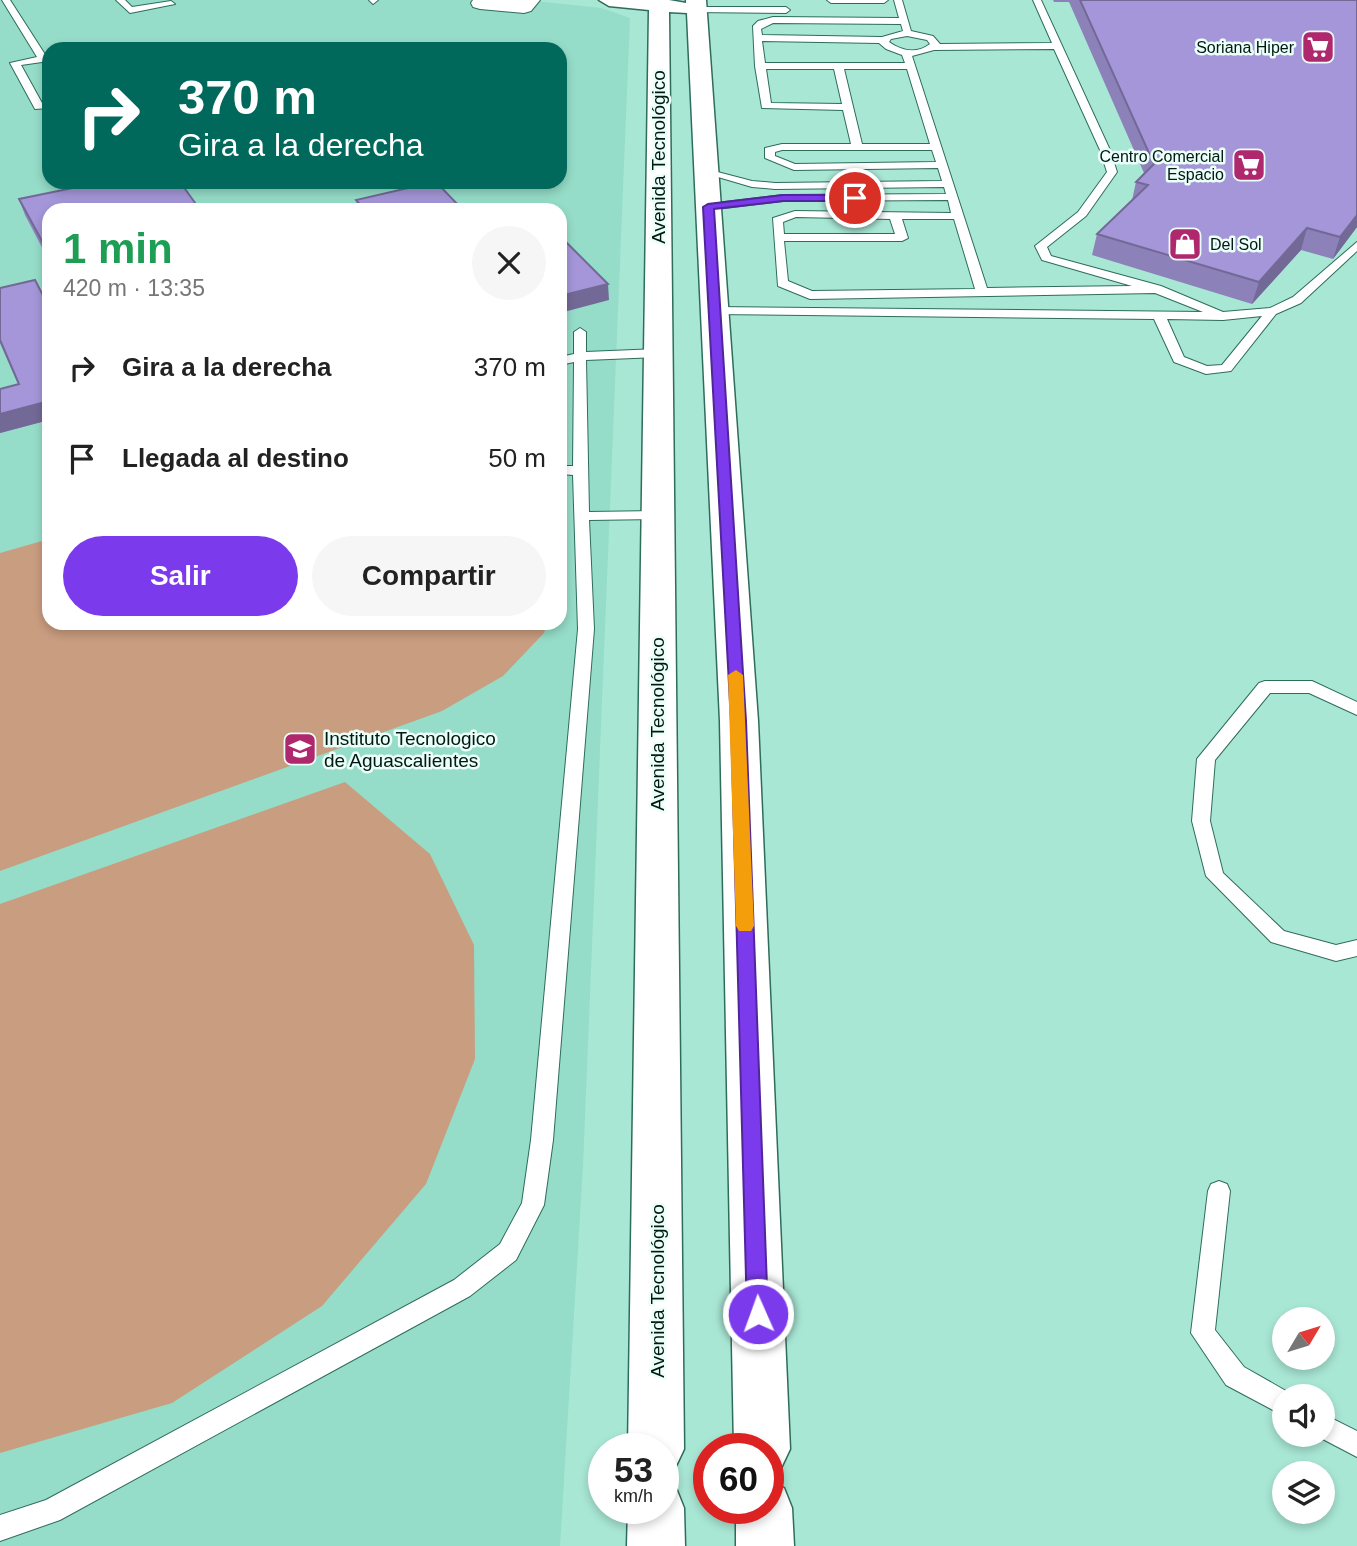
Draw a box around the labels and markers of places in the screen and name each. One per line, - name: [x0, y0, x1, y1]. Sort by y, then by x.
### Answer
- supermarket icon: Soriana Hiper: [1299, 28, 1337, 66]
- place label: Soriana Hiper: [1196, 39, 1295, 56]
- supermarket icon: Centro Comercial Espacio: [1230, 146, 1268, 184]
- place label: Centro Comercial Espacio: [1100, 148, 1224, 183]
- pin: [825, 168, 885, 228]
- shop icon: Del Sol: [1166, 225, 1204, 263]
- place label: Del Sol: [1210, 236, 1262, 253]
- place label: Instituto Tecnologico de Aguascalientes: [324, 728, 496, 771]
- school or university icon: Instituto Tecnologico de Aguascalientes: [281, 730, 319, 768]

